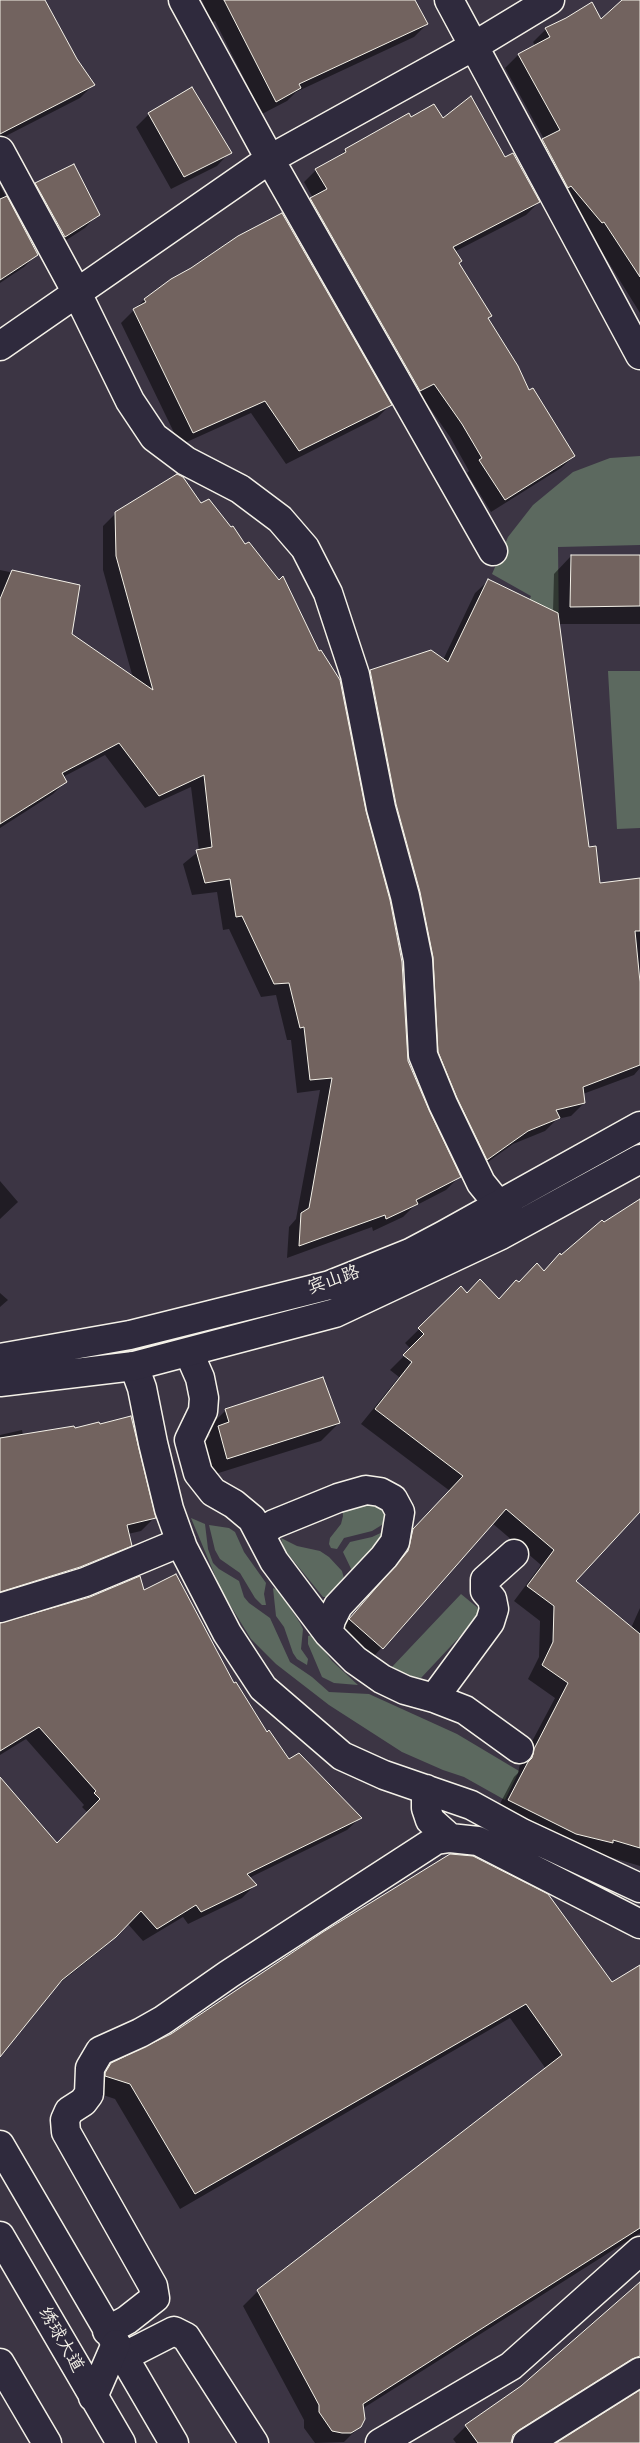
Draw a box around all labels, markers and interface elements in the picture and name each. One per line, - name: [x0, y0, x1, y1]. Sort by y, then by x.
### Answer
- street label: 宾山路: [305, 1262, 363, 1300]
- street label: 绣球大道: [33, 2303, 87, 2377]

